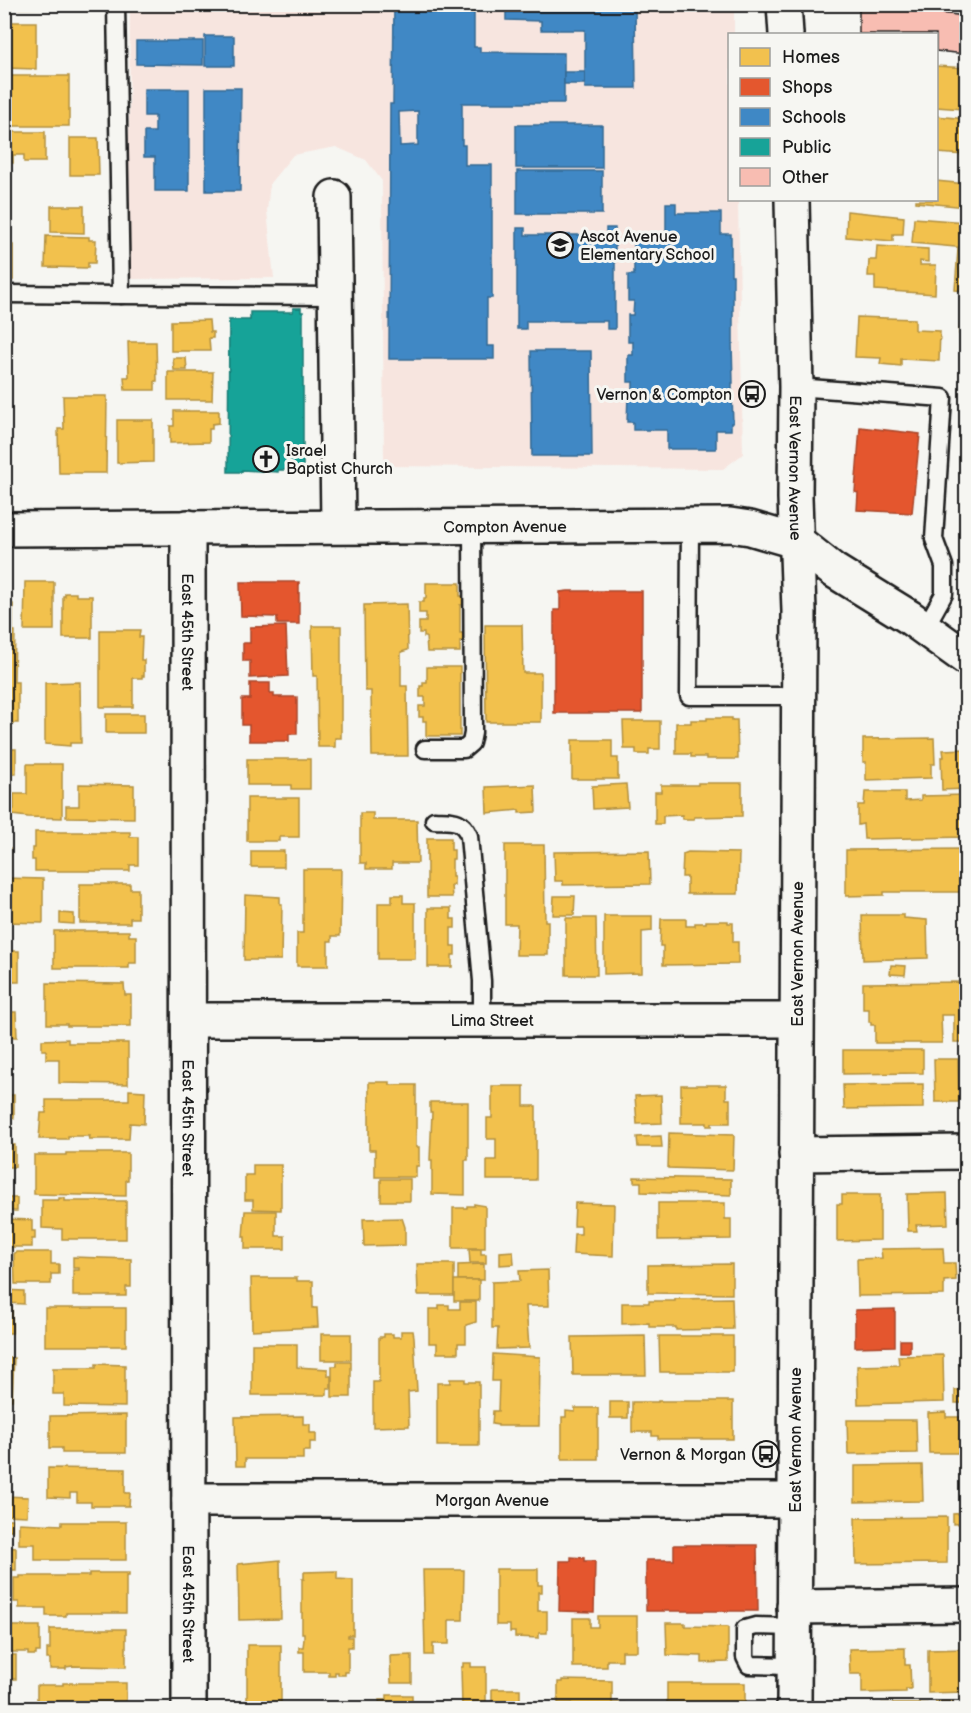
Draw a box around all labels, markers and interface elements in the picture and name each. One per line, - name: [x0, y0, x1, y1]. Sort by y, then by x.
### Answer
- legend: [728, 33, 938, 201]
- text: Homes: [782, 47, 840, 68]
- text: Shops: [782, 77, 833, 98]
- text: Schools: [782, 107, 846, 128]
- text: Public: [782, 137, 831, 158]
- text: Other: [782, 167, 829, 188]
- place label: Ascot Avenue Elementary School: [580, 228, 714, 265]
- school or university icon: Ascot Avenue Elementary School: [545, 230, 575, 260]
- bus stop icon: Vernon & Compton: [737, 379, 767, 409]
- place label: Vernon & Compton: [596, 386, 732, 405]
- street label: East Vernon Avenue: [784, 395, 805, 542]
- place label: Israel Baptist Church: [286, 442, 393, 479]
- church icon: Israel Baptist Church: [251, 444, 281, 474]
- street label: Compton Avenue: [443, 518, 567, 538]
- street label: East 45th Street: [177, 573, 196, 691]
- street label: East Vernon Avenue: [789, 881, 808, 1027]
- street label: Lima Street: [450, 1012, 534, 1031]
- street label: East 45th Street: [177, 1059, 197, 1177]
- street label: East Vernon Avenue: [787, 1367, 806, 1513]
- bus stop icon: Vernon & Morgan: [751, 1439, 781, 1469]
- place label: Vernon & Morgan: [620, 1446, 746, 1465]
- street label: Morgan Avenue: [435, 1492, 549, 1511]
- street label: East 45th Street: [178, 1545, 197, 1663]

